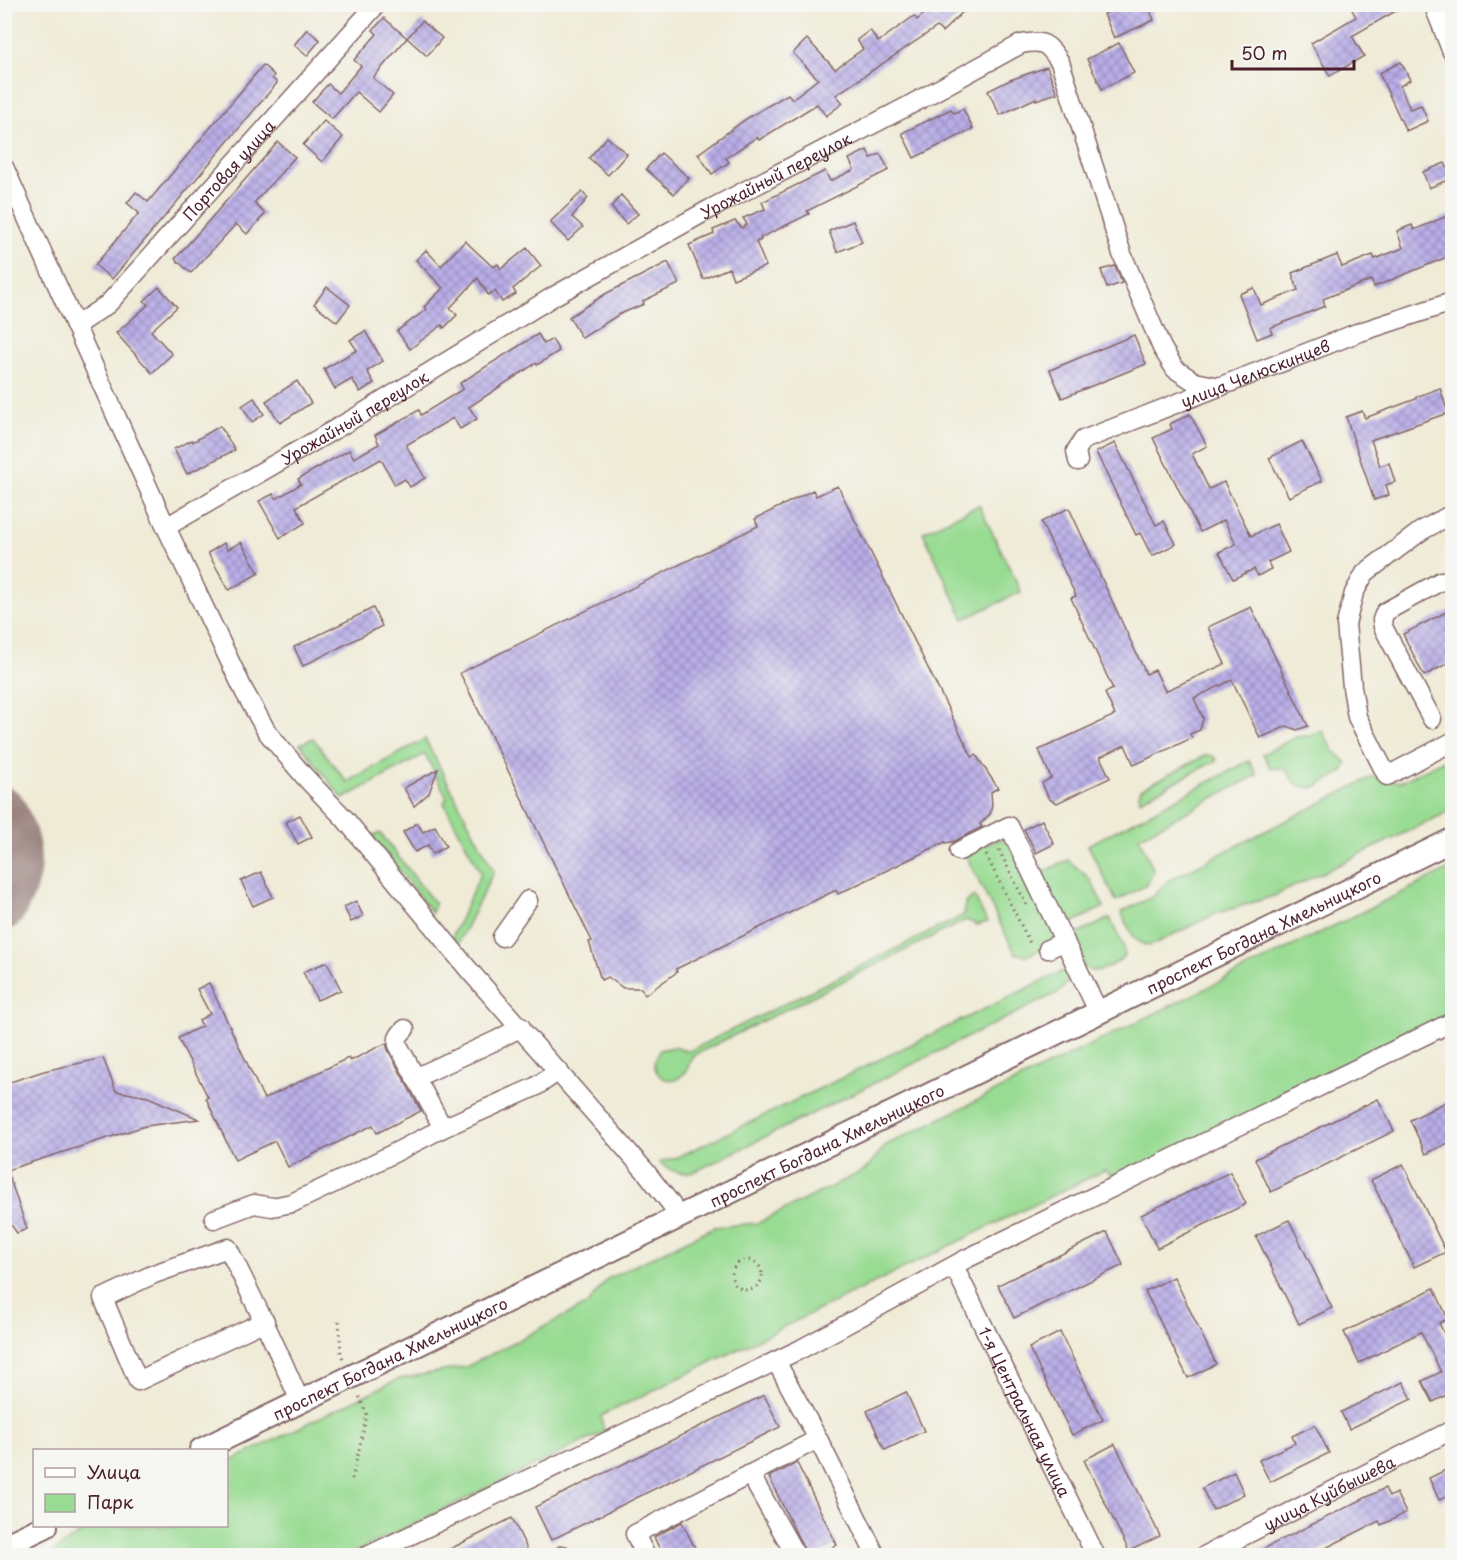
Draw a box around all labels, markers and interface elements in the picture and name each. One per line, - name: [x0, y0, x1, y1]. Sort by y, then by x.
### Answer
- scale bar: [1232, 33, 1354, 71]
- text: 50 m: [1241, 39, 1288, 66]
- street label: Портовая улица: [177, 114, 280, 226]
- street label: Урожайный переулок: [696, 125, 856, 224]
- street label: улица Челюскинцев: [1177, 333, 1333, 413]
- street label: Урожайный переулок: [276, 364, 433, 470]
- street label: проспект Богдана Хмельницкого: [1142, 864, 1385, 999]
- street label: проспект Богдана Хмельницкого: [705, 1077, 948, 1212]
- street label: проспект Богдана Хмельницкого: [268, 1290, 511, 1425]
- street label: 1-я Центральная улица: [973, 1322, 1077, 1501]
- legend: [33, 1449, 228, 1527]
- street label: улица Куйбышева: [1259, 1449, 1399, 1536]
- text: Улица: [87, 1458, 141, 1485]
- text: Парк: [87, 1488, 134, 1515]

